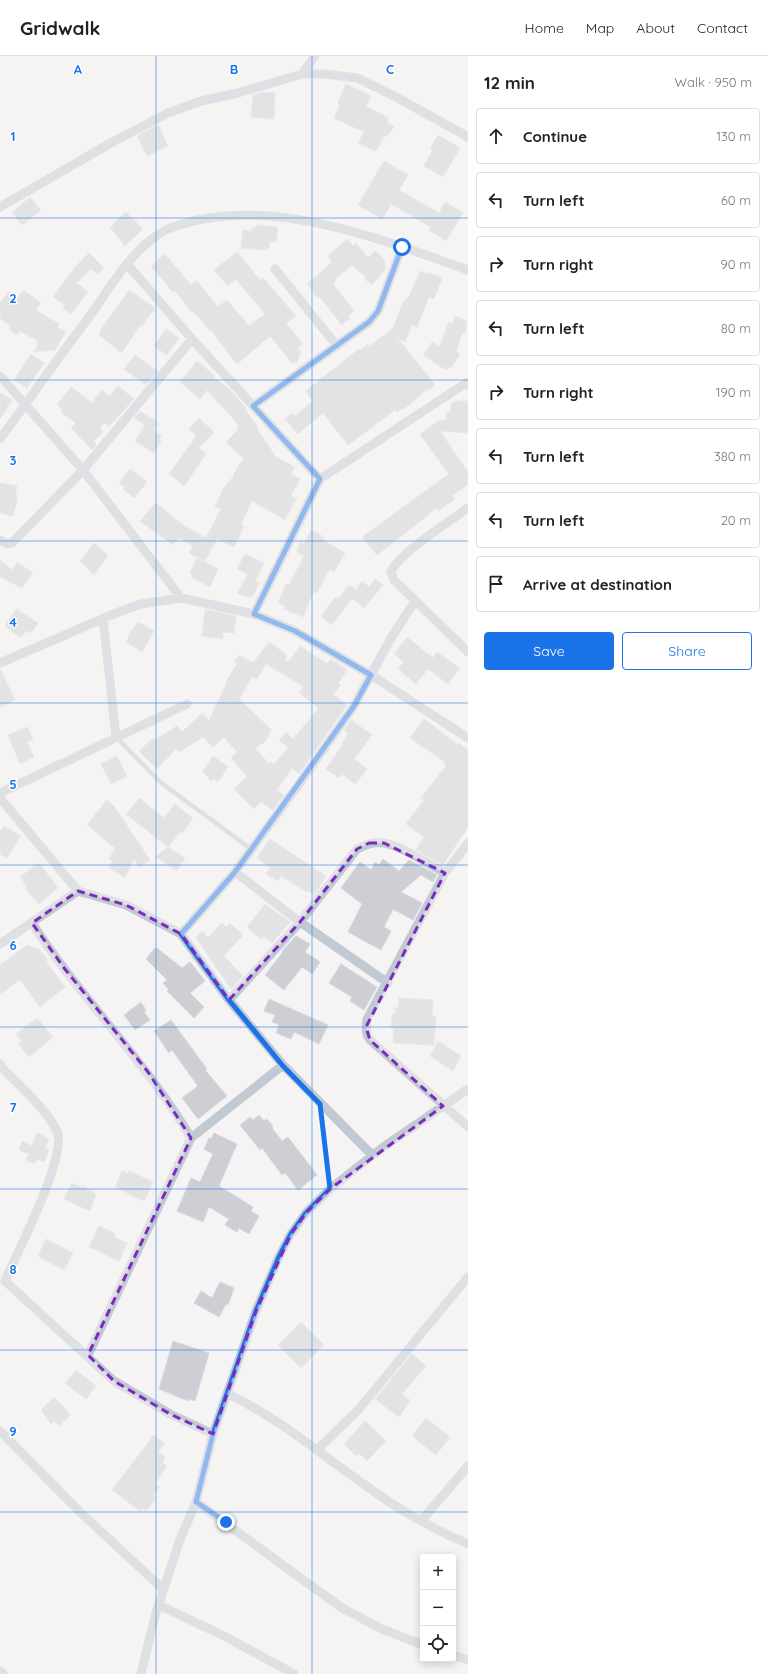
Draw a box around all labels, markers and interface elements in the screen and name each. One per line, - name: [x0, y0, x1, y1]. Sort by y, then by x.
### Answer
- text: Gridwalk: [20, 16, 100, 40]
- text: Home: [525, 19, 564, 37]
- text: Map: [586, 19, 614, 37]
- text: About: [636, 19, 675, 37]
- text: Contact: [697, 19, 748, 37]
- text: A: [74, 61, 83, 77]
- text: B: [230, 61, 238, 77]
- text: C: [386, 61, 394, 77]
- text: 12 min: [484, 72, 535, 93]
- text: Walk · 950 m: [675, 74, 752, 90]
- icon: ahead: [485, 125, 507, 147]
- text: Continue: [523, 127, 587, 146]
- text: 1: [10, 128, 16, 144]
- text: 130 m: [716, 128, 751, 144]
- icon: left: [485, 189, 507, 211]
- text: Turn left: [523, 191, 585, 210]
- text: 60 m: [721, 192, 751, 208]
- route start: [393, 238, 411, 256]
- icon: right: [485, 253, 507, 275]
- text: Turn right: [523, 255, 594, 274]
- text: 90 m: [721, 256, 751, 272]
- text: 2: [9, 290, 17, 306]
- icon: left: [485, 317, 507, 339]
- text: Turn left: [523, 319, 585, 338]
- text: 80 m: [721, 320, 751, 336]
- icon: right: [485, 381, 507, 403]
- text: Turn right: [523, 383, 594, 402]
- text: 190 m: [716, 384, 751, 400]
- icon: left: [485, 445, 507, 467]
- text: Turn left: [523, 447, 585, 466]
- text: 380 m: [714, 448, 751, 464]
- text: 3: [10, 452, 17, 468]
- icon: left: [485, 509, 507, 531]
- text: Turn left: [523, 511, 585, 530]
- text: 20 m: [721, 512, 751, 528]
- icon: arrive: [485, 573, 507, 595]
- text: Arrive at destination: [523, 575, 672, 594]
- text: 4: [9, 614, 17, 630]
- button: Save: [484, 632, 614, 670]
- button: Share: [622, 632, 752, 670]
- text: 5: [9, 776, 17, 792]
- text: 6: [9, 937, 17, 953]
- text: 7: [9, 1099, 17, 1115]
- text: 8: [9, 1261, 17, 1277]
- text: 9: [9, 1423, 17, 1439]
- route end: [217, 1513, 235, 1531]
- map controls: [420, 1554, 456, 1662]
- button: +: [420, 1554, 456, 1590]
- button: −: [420, 1590, 456, 1626]
- button: locate: [420, 1626, 456, 1662]

